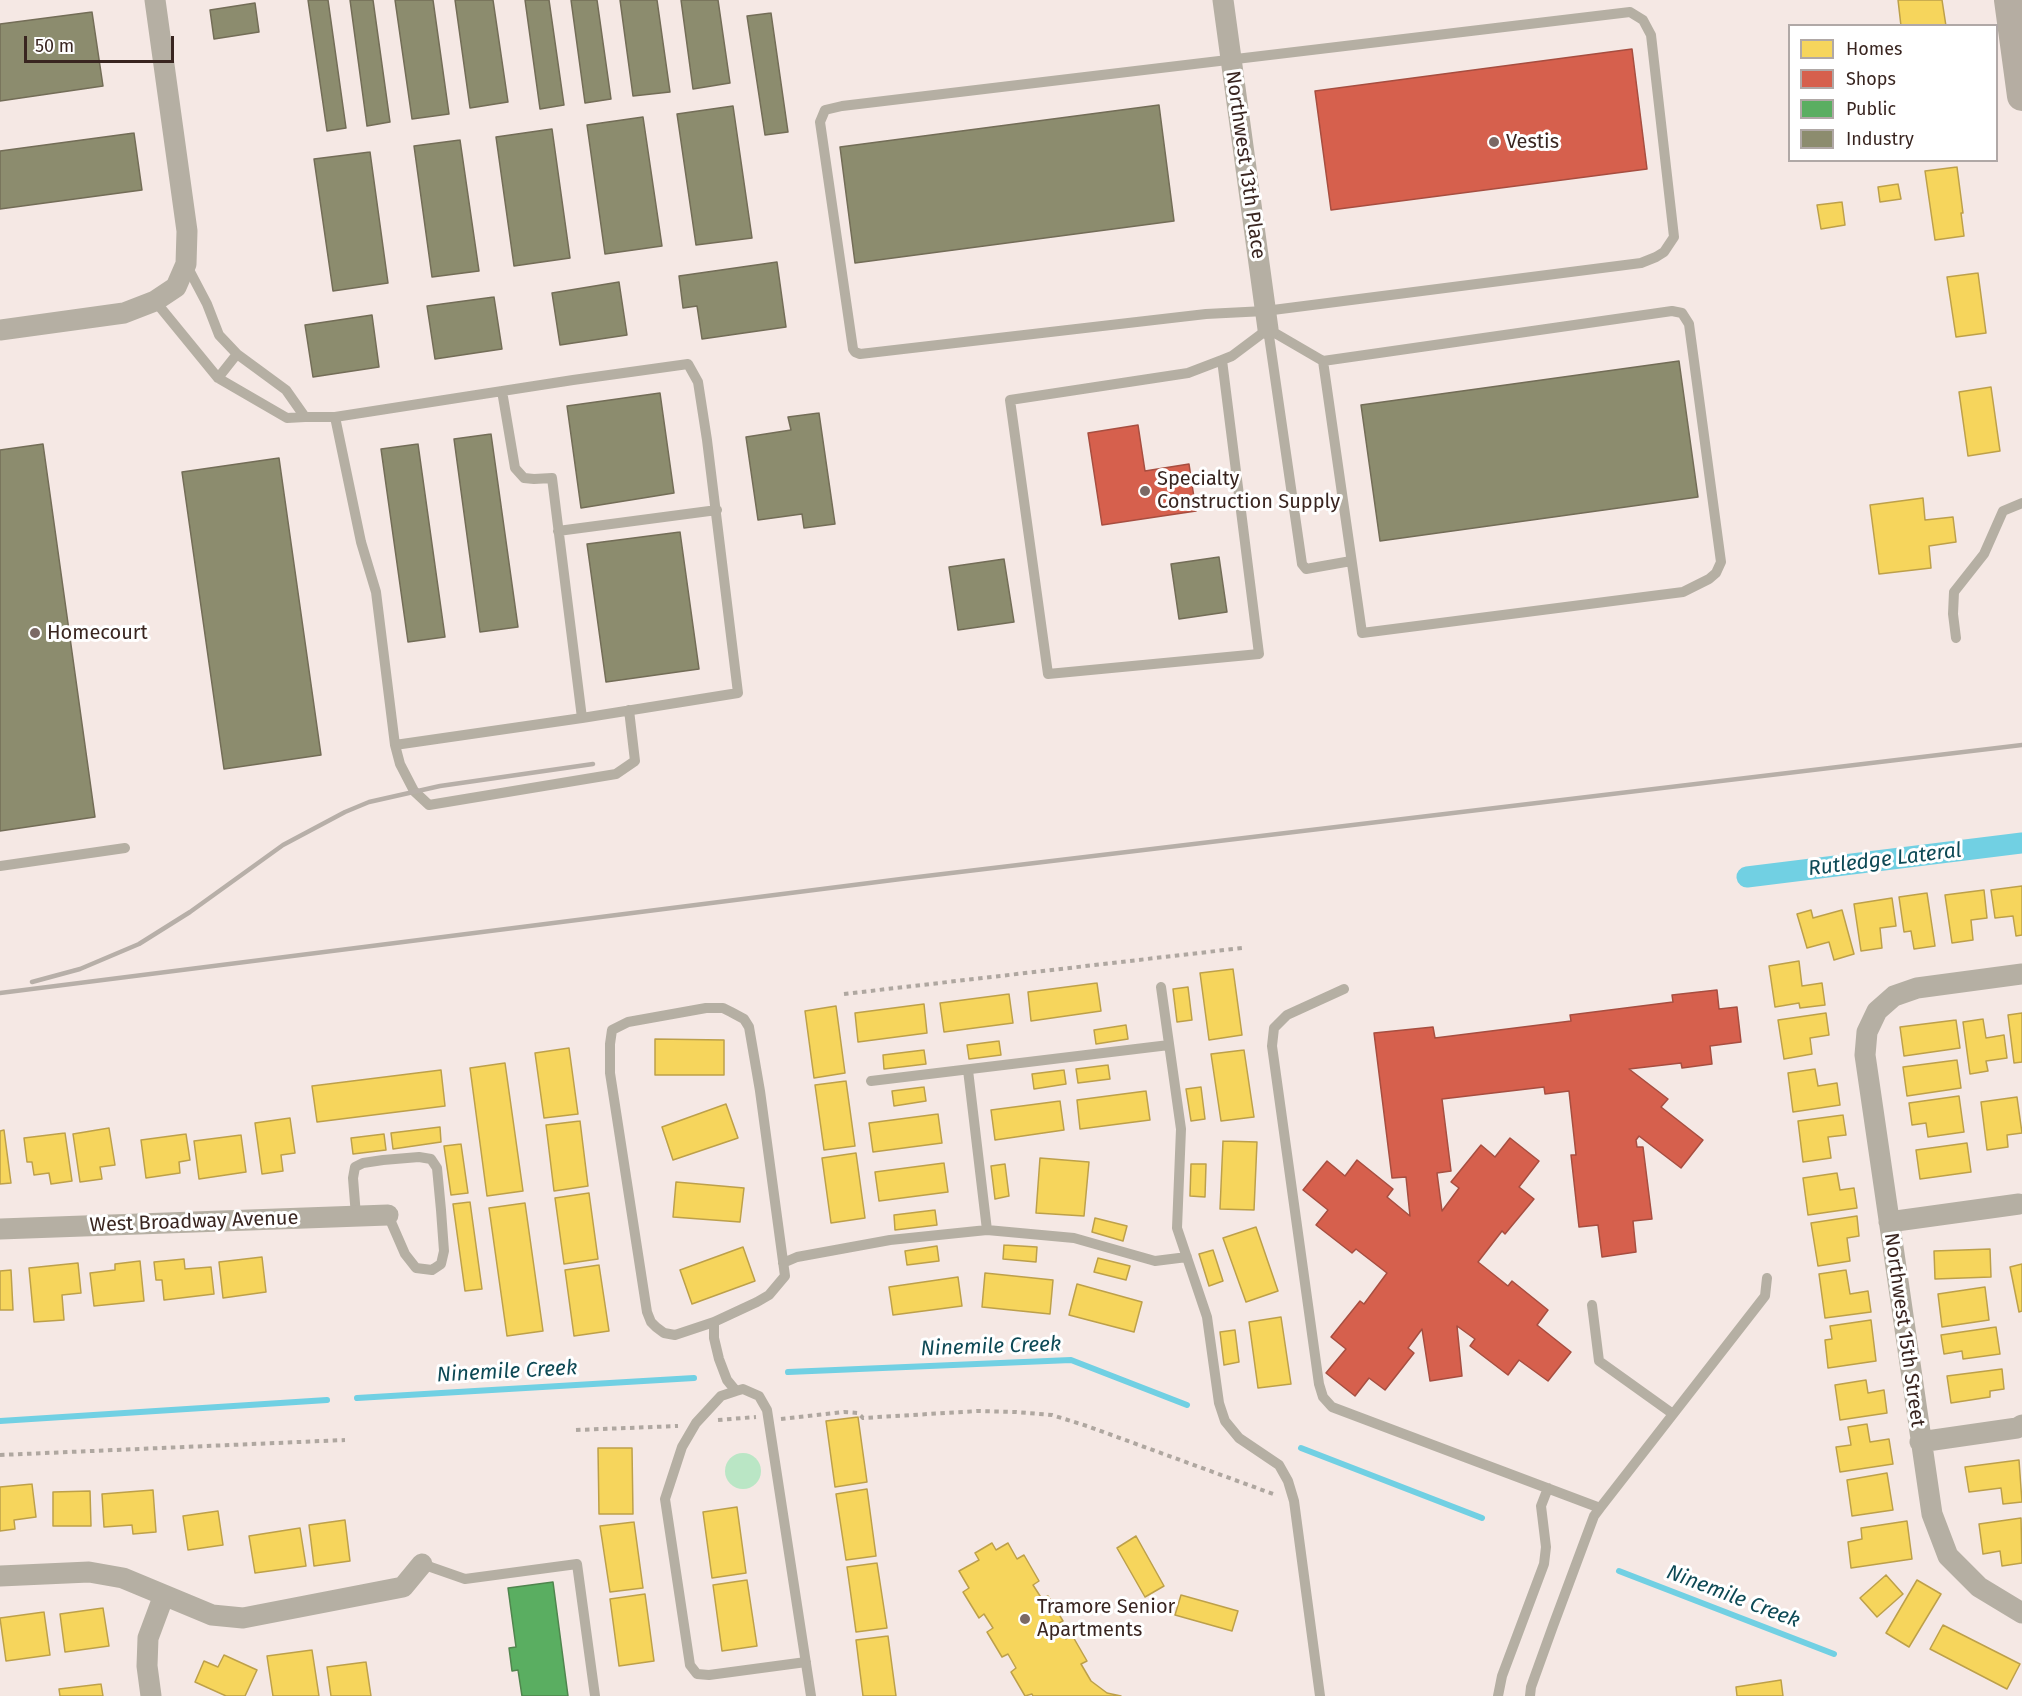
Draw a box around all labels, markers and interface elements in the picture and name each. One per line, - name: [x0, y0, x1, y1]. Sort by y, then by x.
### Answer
- scale bar: [27, 24, 177, 62]
- legend: [1788, 24, 1998, 162]
- text: 50 m: [35, 35, 74, 57]
- text: Homes: [1846, 38, 1902, 60]
- text: Shops: [1846, 68, 1896, 90]
- street label: Northwest 13th Place: [1220, 69, 1270, 261]
- text: Public: [1846, 98, 1896, 120]
- text: Industry: [1846, 128, 1914, 150]
- place label: Vestis: [1506, 130, 1559, 154]
- marker: Vestis: [1487, 135, 1501, 149]
- place label: Specialty Construction Supply: [1157, 467, 1340, 514]
- marker: Specialty Construction Supply: [1138, 484, 1152, 498]
- place label: Homecourt: [47, 621, 148, 645]
- marker: Homecourt: [28, 626, 42, 640]
- water label: Rutledge Lateral: [1807, 838, 1963, 882]
- street label: West Broadway Avenue: [89, 1206, 299, 1238]
- street label: Northwest 15th Street: [1878, 1231, 1930, 1429]
- water label: Ninemile Creek: [920, 1332, 1062, 1362]
- water label: Ninemile Creek: [436, 1356, 578, 1388]
- water label: Ninemile Creek: [1663, 1560, 1803, 1634]
- place label: Tramore Senior Apartments: [1037, 1595, 1175, 1642]
- marker: Tramore Senior Apartments: [1018, 1612, 1032, 1626]

